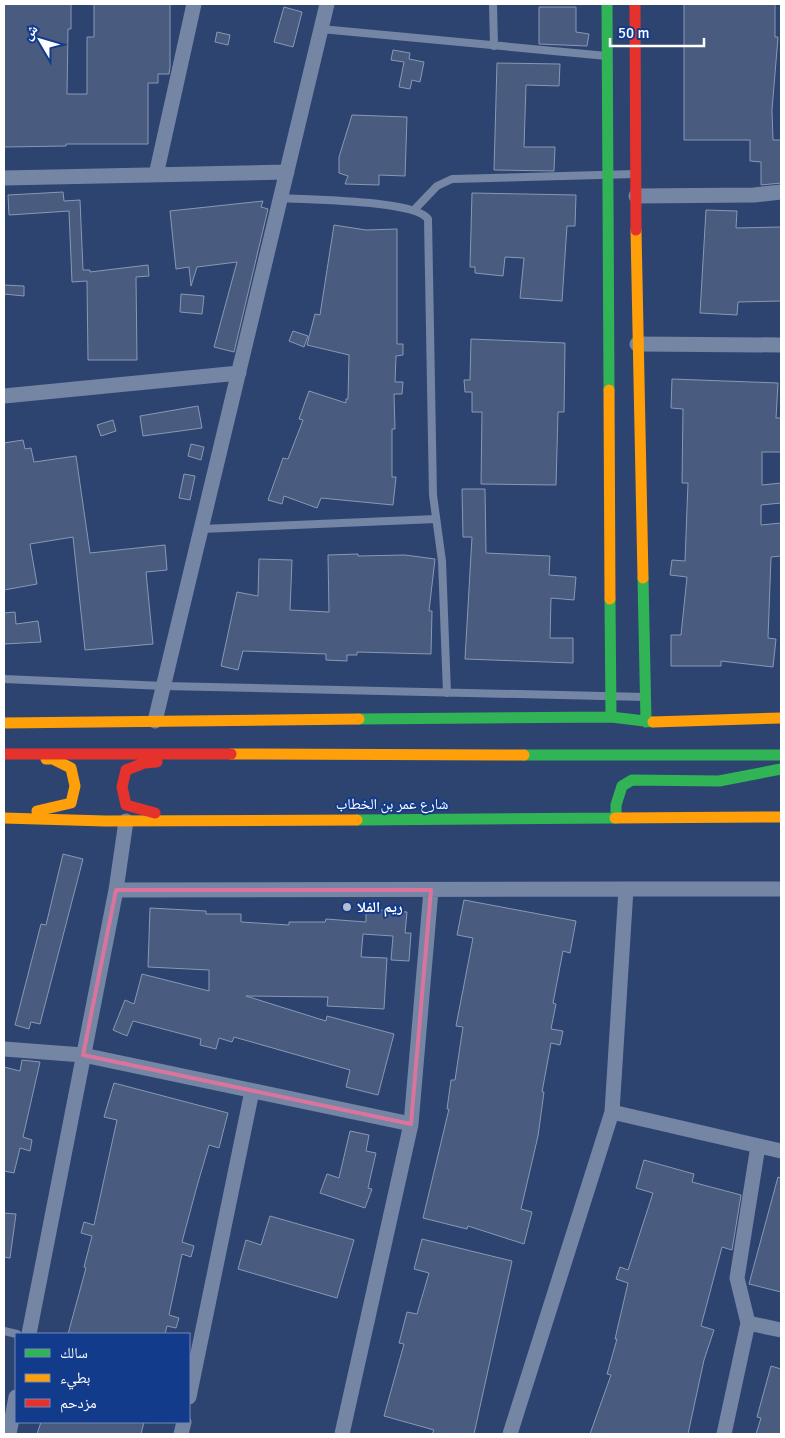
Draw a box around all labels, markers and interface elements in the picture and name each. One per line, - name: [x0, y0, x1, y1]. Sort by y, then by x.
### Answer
- north arrow: [15, 15, 65, 65]
- scale bar: [610, 15, 704, 47]
- text: ش: [19, 21, 42, 43]
- text: 50 m: [618, 24, 649, 42]
- street label: شارع عمر بن الخطاب: [336, 795, 448, 814]
- place label: ريم الفلا: [357, 898, 403, 917]
- marker: ريم الفلا: [341, 901, 353, 913]
- legend: [15, 1333, 190, 1423]
- text: سالك: [60, 1344, 88, 1362]
- text: بطيء: [60, 1369, 90, 1390]
- text: مزدحم: [60, 1394, 97, 1413]

